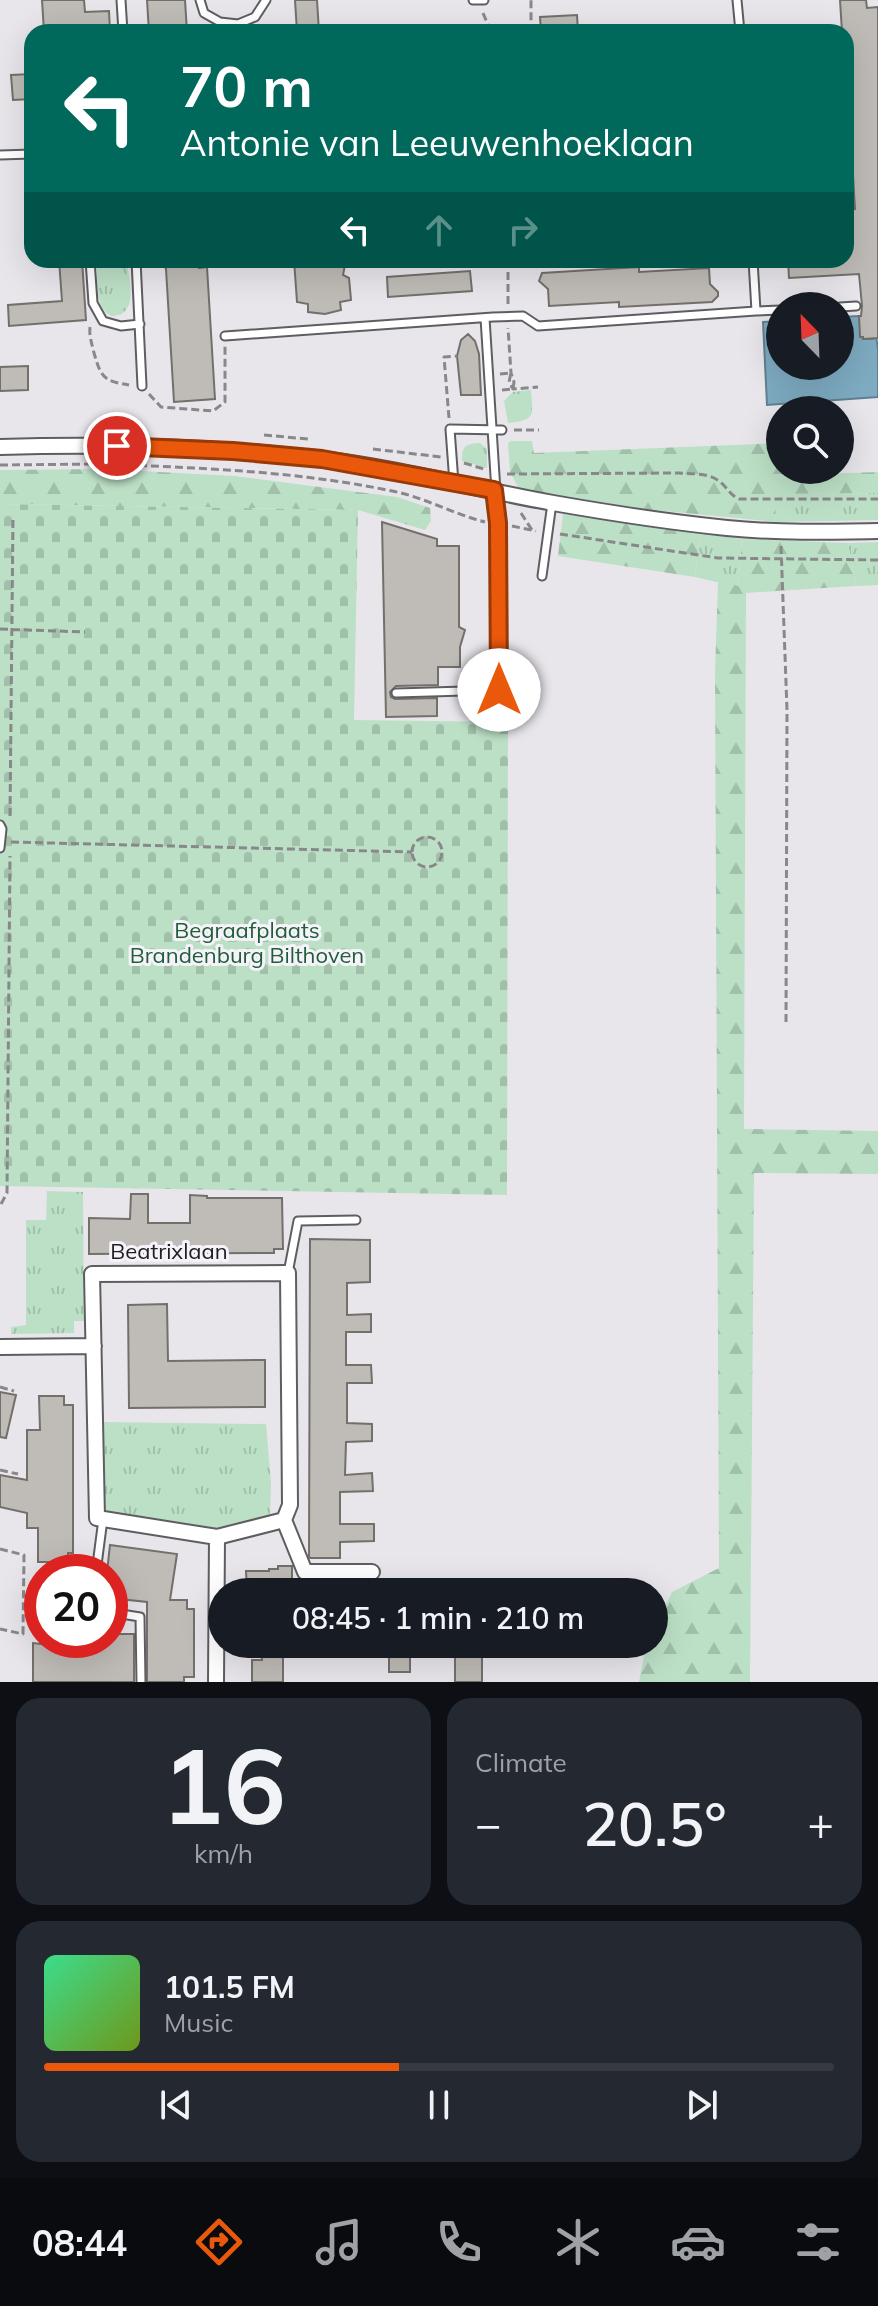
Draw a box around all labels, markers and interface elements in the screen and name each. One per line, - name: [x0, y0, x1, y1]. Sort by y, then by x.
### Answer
- text: 70 m: [180, 51, 313, 121]
- icon: left: [48, 56, 152, 160]
- text: Antonie van Leeuwenhoeklaan: [180, 120, 694, 165]
- icon: left: [333, 208, 377, 252]
- icon: ahead: [417, 208, 461, 252]
- icon: right: [501, 208, 545, 252]
- north arrow: [766, 292, 854, 380]
- map controls: [766, 292, 854, 484]
- button: search: [766, 396, 854, 484]
- pin: [83, 412, 151, 480]
- icon: arrive: [95, 424, 139, 468]
- position arrow: [457, 648, 541, 732]
- park label: Begraafplaats Brandenburg Bilthoven: [130, 916, 364, 969]
- street label: Beatrixlaan: [110, 1237, 228, 1265]
- speed limit sign: 20: [24, 1554, 128, 1658]
- text: 08:45 · 1 min · 210 m: [292, 1599, 584, 1637]
- text: 16: [161, 1719, 286, 1850]
- text: Climate: [475, 1746, 567, 1779]
- text: 20.5°: [582, 1786, 727, 1861]
- text: −: [475, 1796, 501, 1851]
- text: +: [808, 1796, 834, 1851]
- text: km/h: [194, 1837, 253, 1870]
- text: 101.5 FM: [164, 1968, 295, 2006]
- text: Music: [164, 2006, 233, 2039]
- icon: previous: [154, 2083, 198, 2127]
- icon: pause: [417, 2083, 461, 2127]
- icon: next: [680, 2083, 724, 2127]
- icon: directions: [191, 2214, 247, 2270]
- icon: music: [311, 2214, 367, 2270]
- icon: phone: [431, 2214, 487, 2270]
- icon: climate: [550, 2214, 606, 2270]
- icon: car: [670, 2214, 726, 2270]
- icon: filters: [790, 2214, 846, 2270]
- text: 08:44: [32, 2220, 127, 2265]

